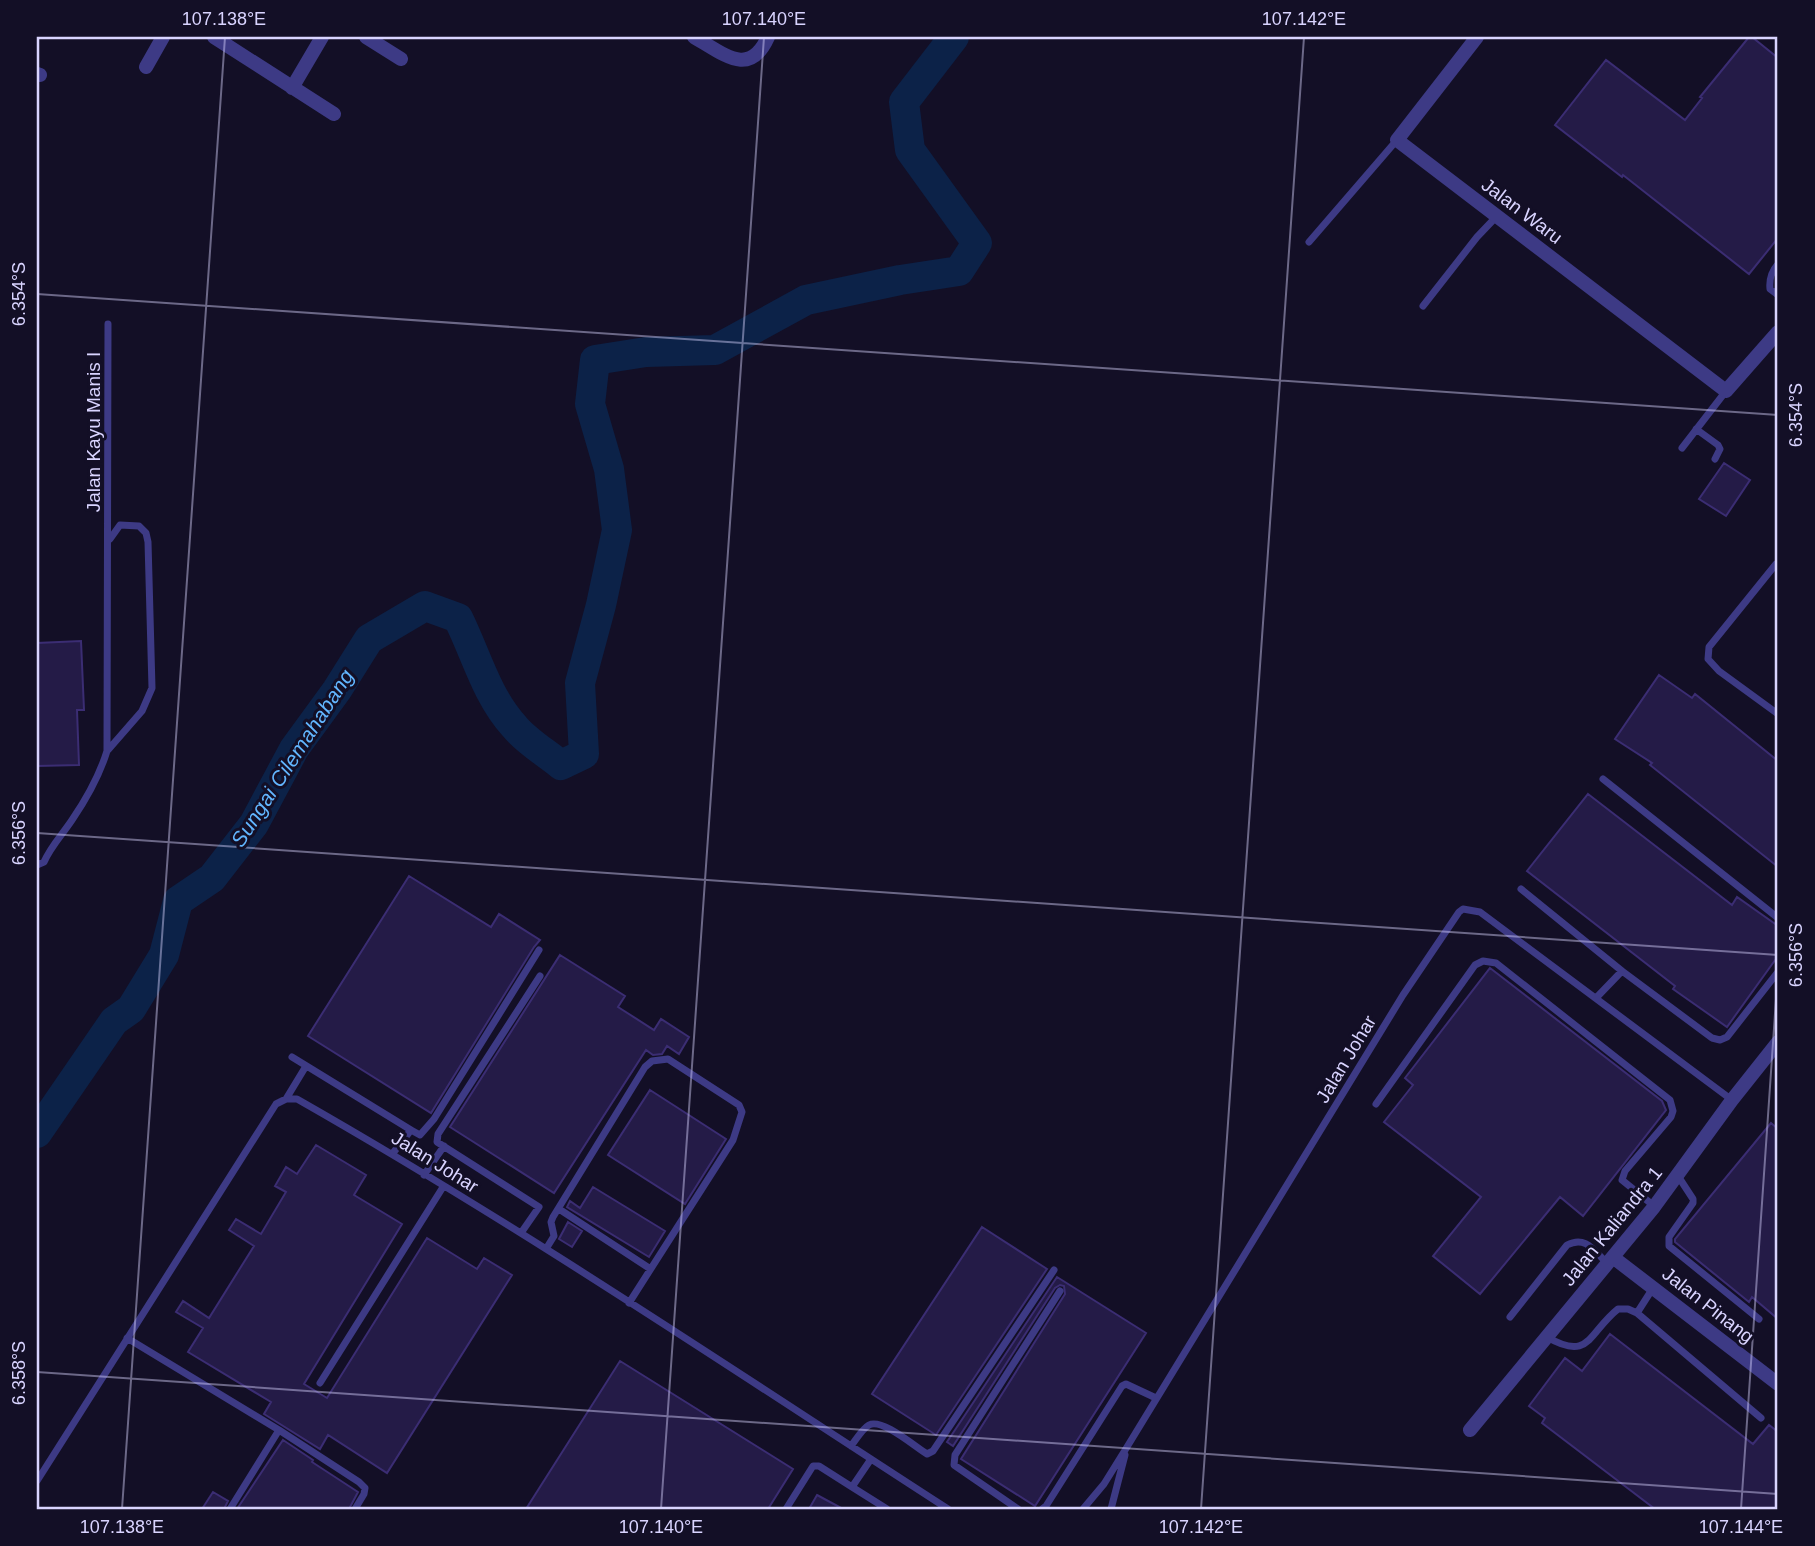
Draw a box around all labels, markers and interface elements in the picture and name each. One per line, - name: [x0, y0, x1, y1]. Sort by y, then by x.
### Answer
- text: 107.138°E: [182, 9, 266, 29]
- text: 107.140°E: [722, 9, 806, 29]
- text: 107.142°E: [1262, 9, 1346, 29]
- street label: Jalan Waru: [1478, 174, 1566, 248]
- text: 6.354°S: [9, 262, 29, 326]
- street label: Jalan Kayu Manis I: [83, 352, 104, 512]
- text: 6.354°S: [1786, 383, 1806, 447]
- water label: Sungai Cilemahabang: [226, 665, 358, 851]
- text: 6.356°S: [9, 801, 29, 865]
- text: 6.356°S: [1786, 923, 1806, 987]
- street label: Jalan Johar: [1312, 1011, 1381, 1107]
- street label: Jalan Johar: [388, 1127, 483, 1197]
- street label: Jalan Kaliandra 1: [1558, 1162, 1666, 1290]
- street label: Jalan Pinang: [1658, 1263, 1758, 1347]
- text: 6.358°S: [9, 1341, 29, 1405]
- text: 107.138°E: [80, 1517, 164, 1537]
- text: 107.140°E: [619, 1517, 703, 1537]
- text: 107.142°E: [1159, 1517, 1243, 1537]
- text: 107.144°E: [1699, 1517, 1783, 1537]

